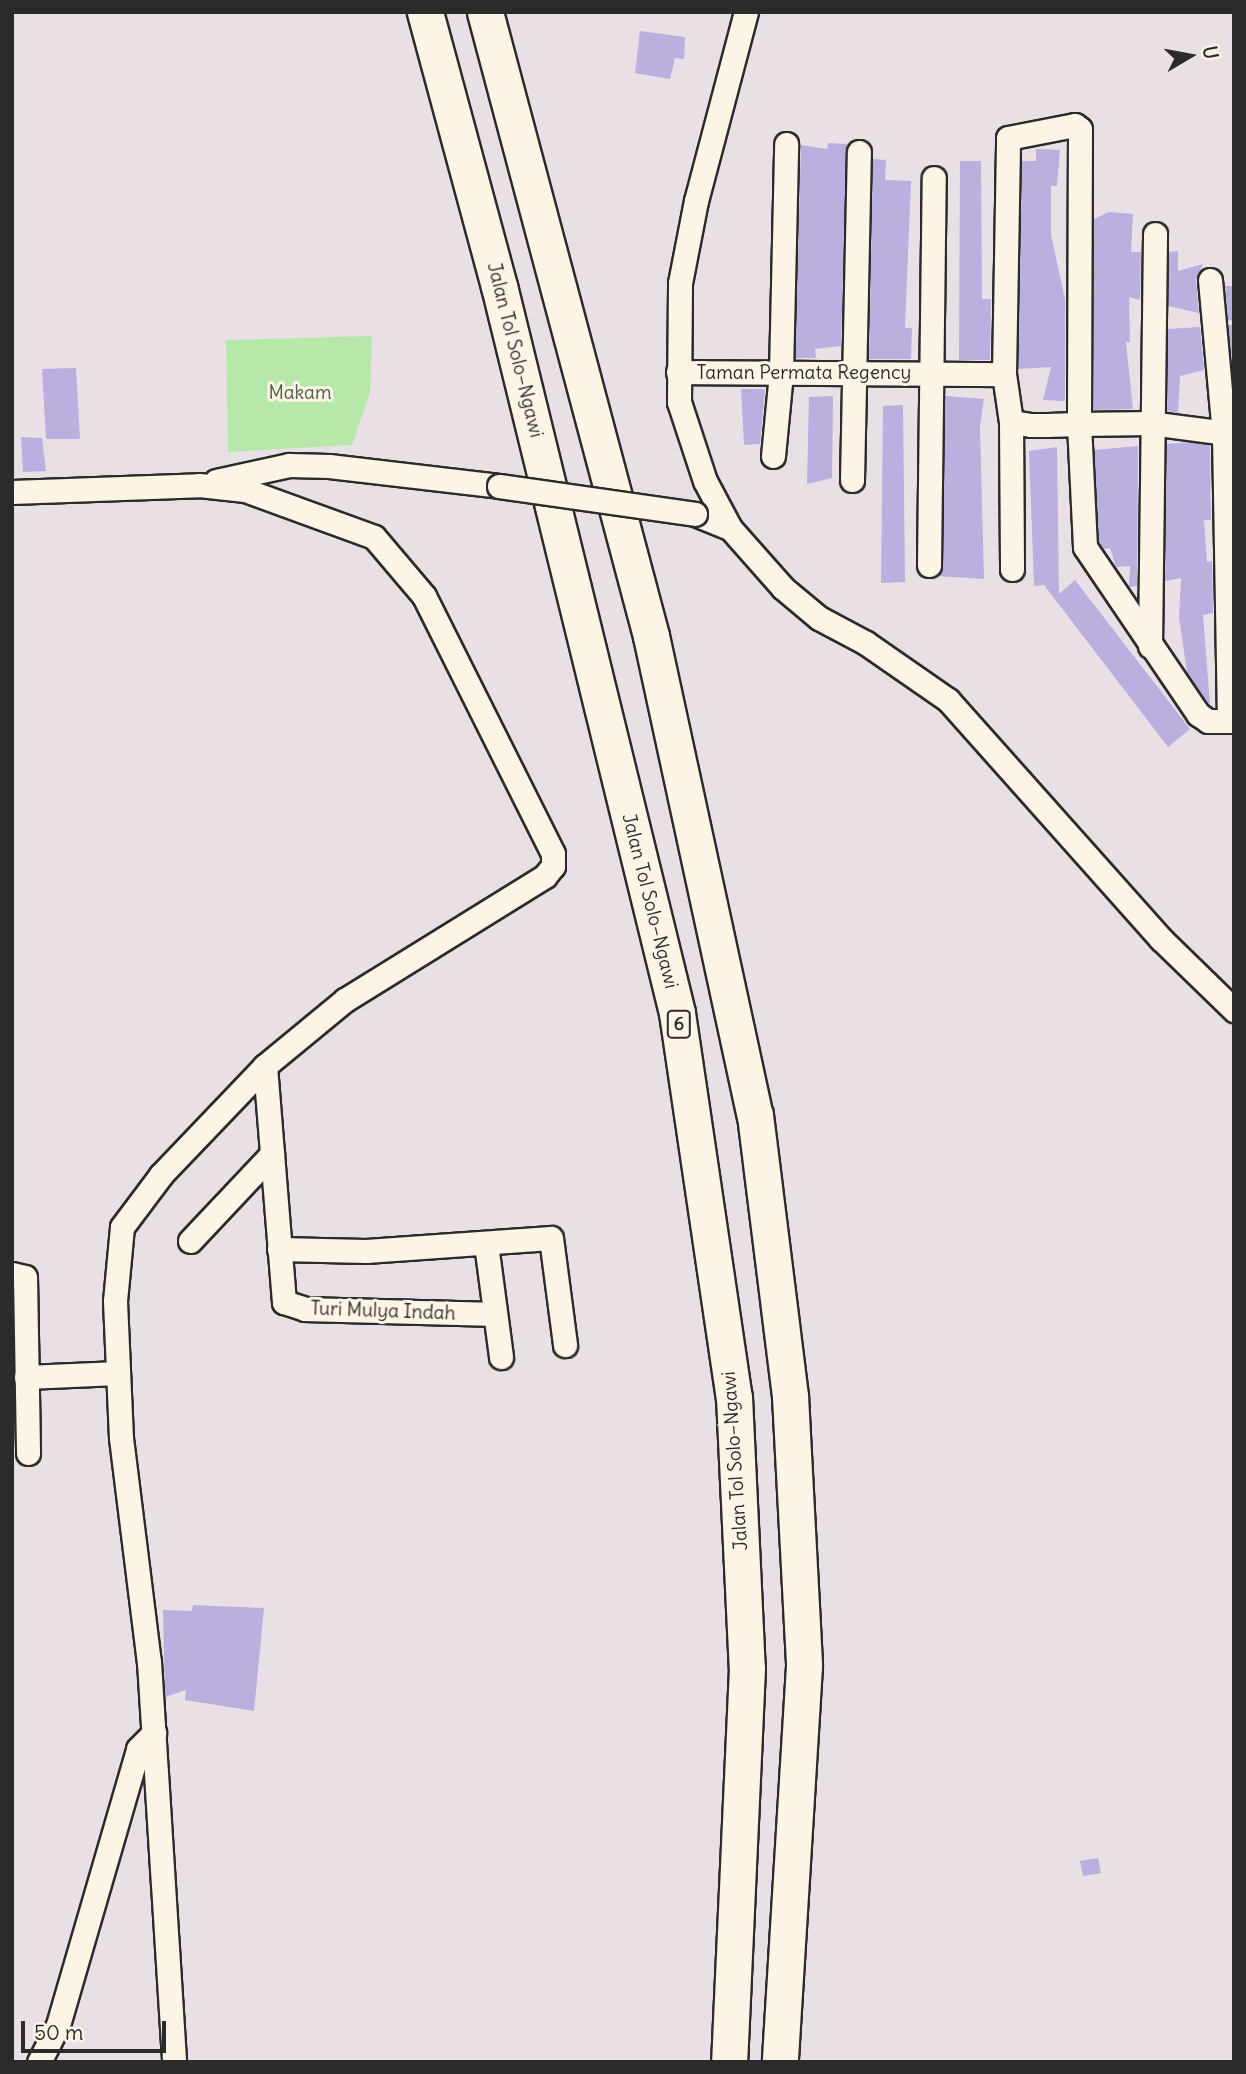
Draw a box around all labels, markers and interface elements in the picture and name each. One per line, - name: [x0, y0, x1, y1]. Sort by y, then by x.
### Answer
- north arrow: [1155, 21, 1225, 91]
- text: U: [1198, 44, 1224, 61]
- street label: Jalan Tol Solo–Ngawi: [482, 260, 548, 440]
- street label: Taman Permata Regency: [697, 362, 911, 384]
- park label: Makam: [268, 382, 332, 404]
- street label: Jalan Tol Solo–Ngawi: [617, 811, 683, 991]
- road number: 6: [667, 1009, 691, 1038]
- street label: Turi Mulya Indah: [310, 1297, 456, 1325]
- street label: Jalan Tol Solo–Ngawi: [717, 1371, 753, 1551]
- scale bar: [24, 2008, 170, 2052]
- text: 50 m: [34, 2019, 83, 2046]

